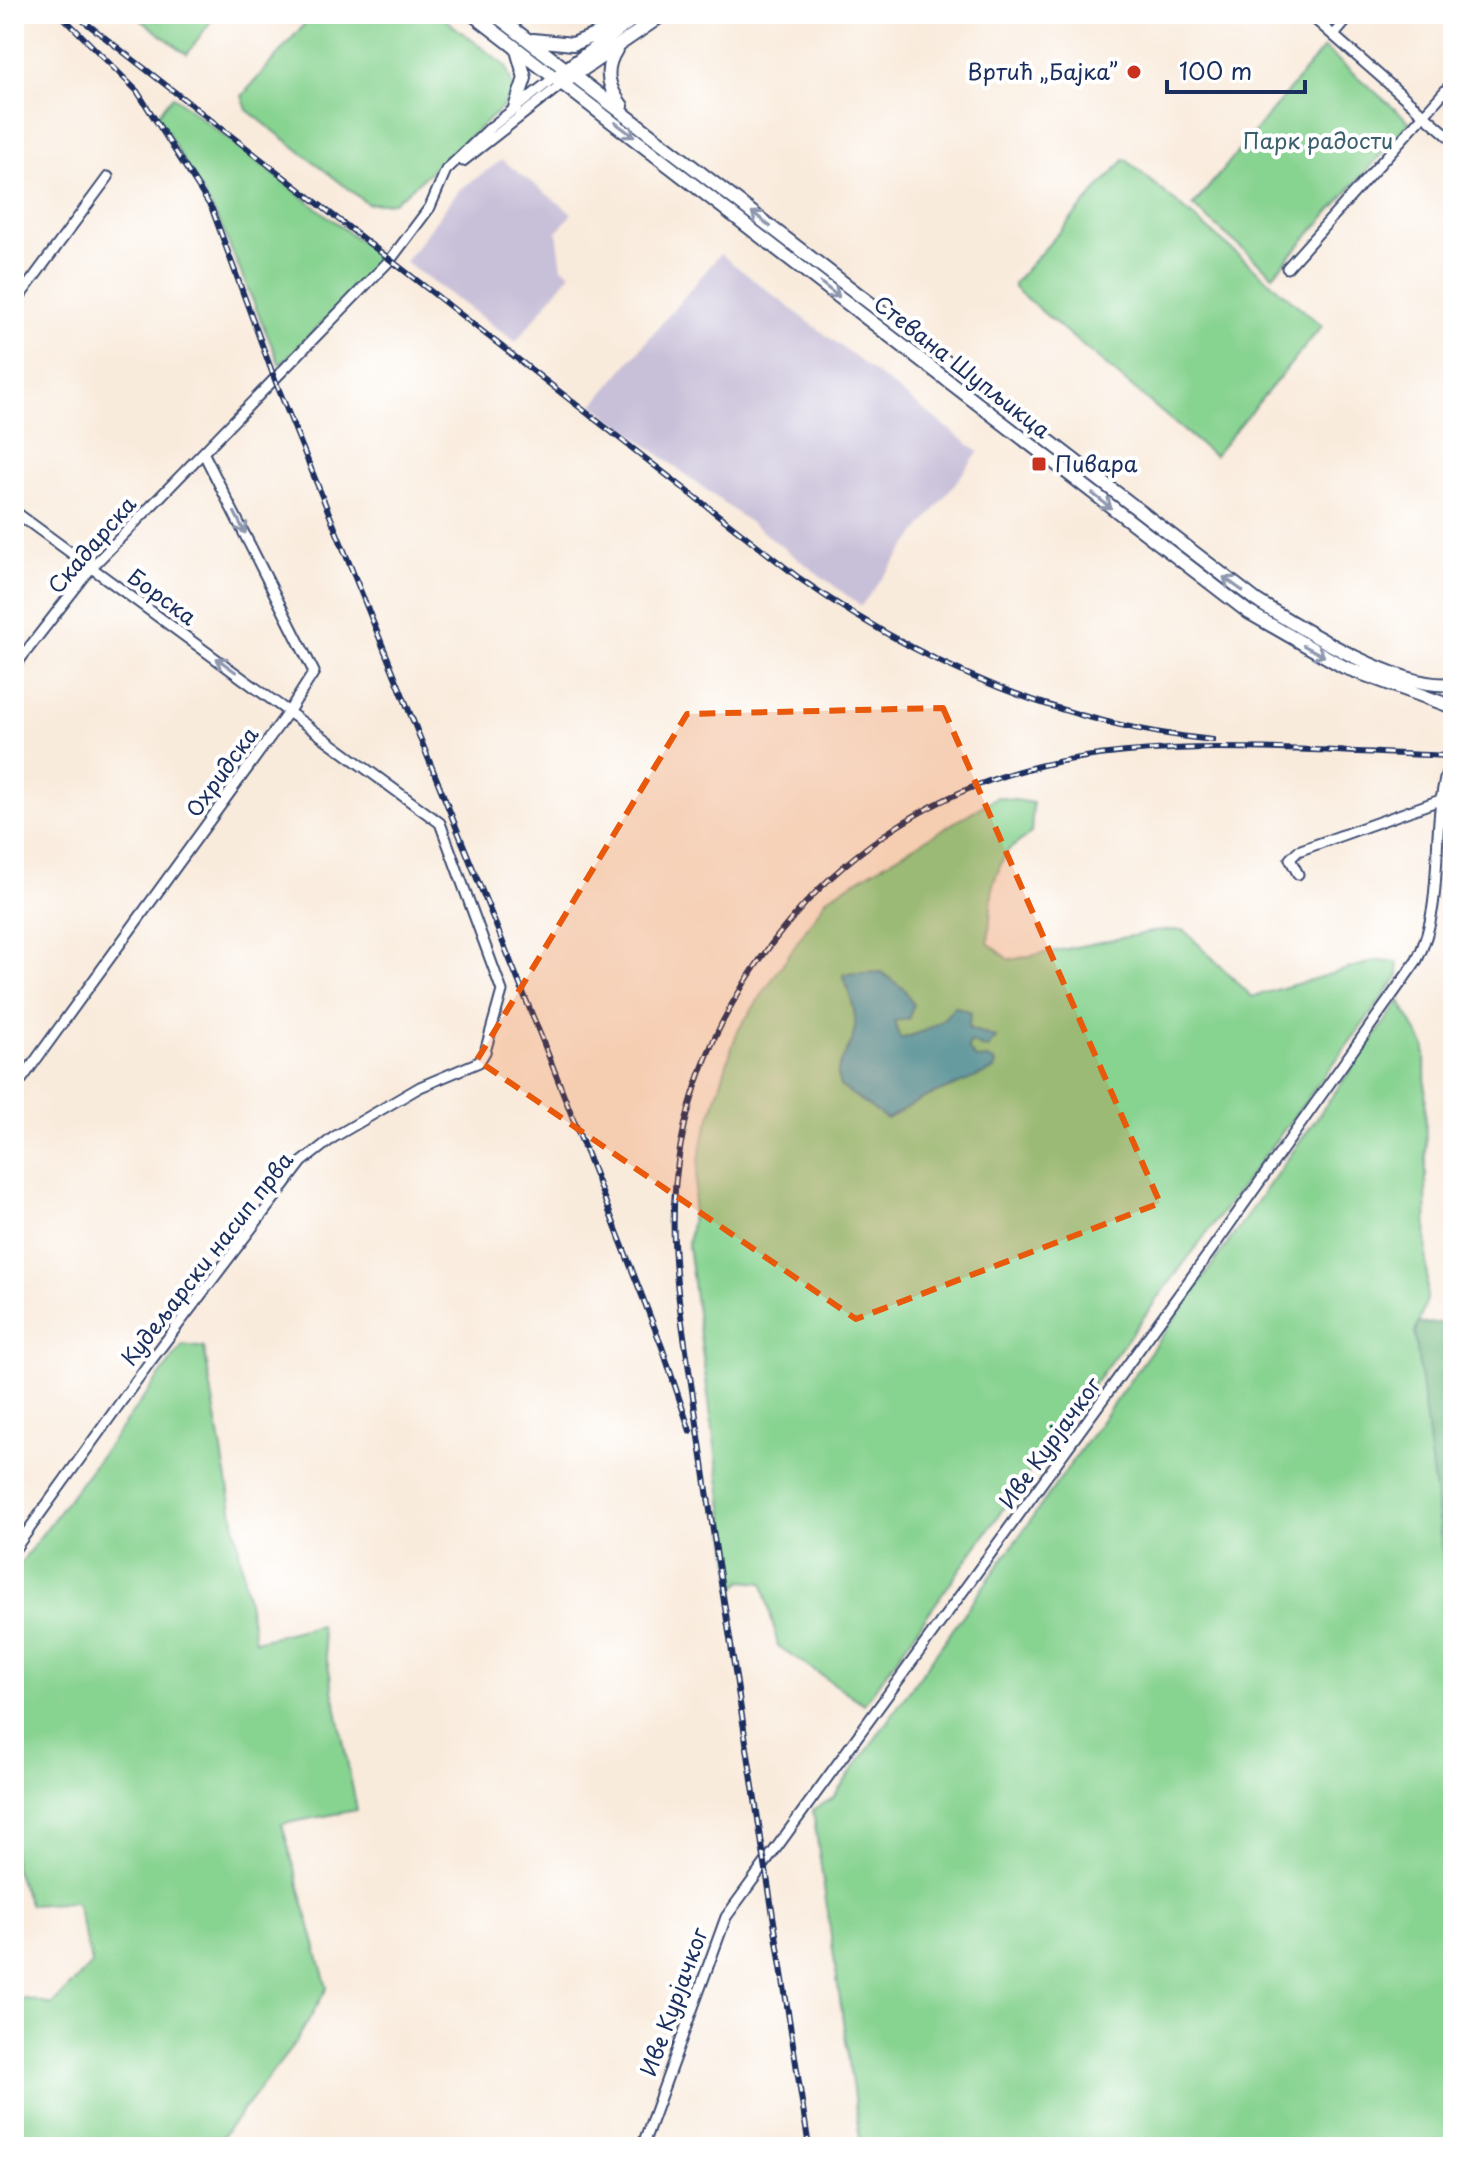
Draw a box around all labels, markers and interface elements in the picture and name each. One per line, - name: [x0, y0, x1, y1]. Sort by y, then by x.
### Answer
- scale bar: [1167, 44, 1305, 94]
- text: 100 m: [1179, 52, 1252, 88]
- place label: Вртић „Бајка”: [967, 54, 1118, 87]
- marker: Вртић „Бајка”: [1125, 63, 1143, 81]
- one-way arrow: [614, 122, 635, 139]
- park label: Парк радости: [1243, 123, 1393, 156]
- one-way arrow: [751, 210, 772, 227]
- one-way arrow: [819, 281, 840, 298]
- street label: Стевана Шупљикца: [868, 286, 1059, 446]
- place label: Пивара: [1055, 446, 1138, 479]
- marker: Пивара: [1030, 455, 1048, 473]
- street label: Скадарска: [39, 488, 143, 600]
- one-way arrow: [1091, 492, 1112, 509]
- one-way arrow: [232, 511, 248, 534]
- street label: Борска: [122, 559, 204, 632]
- one-way arrow: [1222, 575, 1244, 592]
- one-way arrow: [1301, 644, 1325, 659]
- one-way arrow: [216, 657, 237, 674]
- street label: Охридска: [176, 719, 265, 823]
- street label: Кудељарски насип прва: [112, 1144, 300, 1372]
- street label: Иве Курјачког: [990, 1369, 1108, 1515]
- street label: Иве Курјачког: [630, 1922, 715, 2080]

